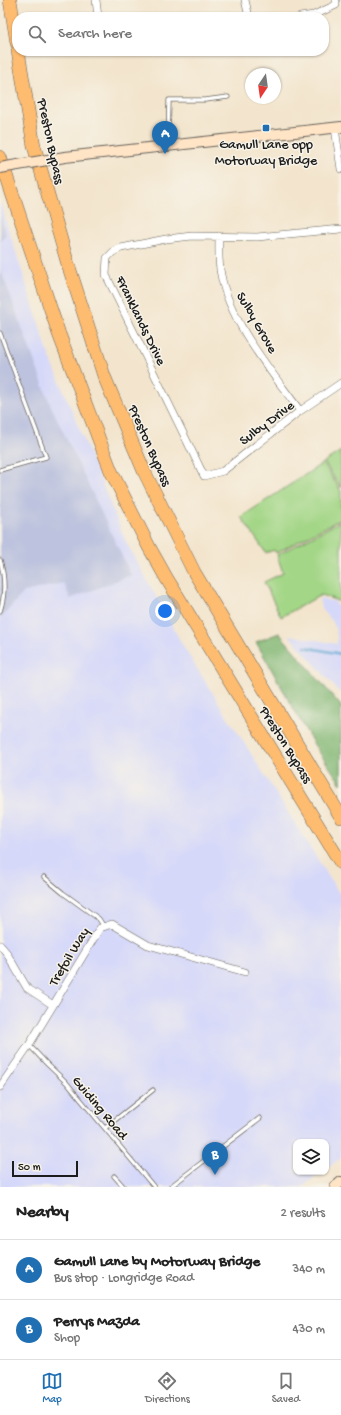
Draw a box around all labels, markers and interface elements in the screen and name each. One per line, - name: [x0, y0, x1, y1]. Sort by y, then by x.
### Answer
- search box: [12, 12, 329, 56]
- icon: search: [26, 23, 48, 45]
- text: Search here: [58, 25, 132, 43]
- north arrow: [245, 68, 281, 104]
- street label: Preston Bypass: [32, 96, 67, 187]
- pin: A: [152, 121, 178, 154]
- marker: Gamull Lane opp Motorway Bridge: [261, 123, 271, 133]
- place label: Gamull Lane opp Motorway Bridge: [215, 137, 318, 170]
- street label: Franklands Drive: [110, 273, 169, 369]
- street label: Sulby Grove: [231, 289, 281, 358]
- street label: Sulby Drive: [237, 397, 299, 450]
- street label: Preston Bypass: [123, 402, 175, 490]
- your location: [155, 601, 175, 621]
- street label: Preston Bypass: [254, 703, 316, 787]
- street label: Trefoil Way: [46, 925, 94, 990]
- street label: Guiding Road: [67, 1073, 132, 1145]
- map controls: [293, 1139, 329, 1175]
- button: layers: [293, 1139, 329, 1175]
- pin: B: [202, 1142, 228, 1175]
- scale bar: [12, 1159, 78, 1178]
- text: 50 m: [18, 1162, 40, 1174]
- text: Nearby: [16, 1203, 69, 1223]
- text: 2 results: [280, 1206, 325, 1221]
- text: Gamull Lane by Motorway Bridge: [54, 1253, 260, 1271]
- text: A: [25, 1262, 33, 1277]
- text: 340 m: [292, 1262, 325, 1277]
- text: Bus stop · Longridge Road: [54, 1271, 194, 1286]
- text: Perrys Mazda: [54, 1313, 140, 1331]
- text: B: [26, 1322, 32, 1337]
- text: 430 m: [292, 1322, 325, 1337]
- text: Shop: [54, 1331, 80, 1346]
- tab: Map: [41, 1370, 63, 1406]
- tab: Directions: [145, 1370, 190, 1406]
- tab: Saved: [272, 1370, 300, 1406]

